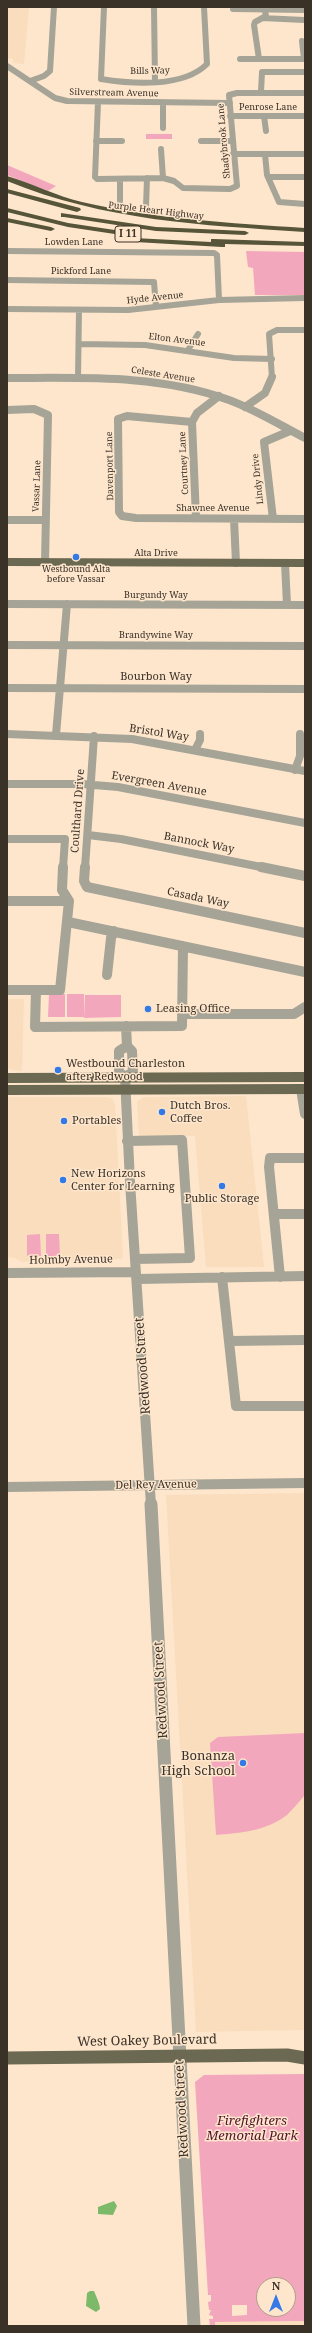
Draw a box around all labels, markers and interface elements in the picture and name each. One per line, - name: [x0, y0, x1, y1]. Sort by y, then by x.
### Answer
- street label: Bills Way: [130, 65, 170, 77]
- street label: Silverstream Avenue: [69, 87, 159, 99]
- street label: Penrose Lane: [239, 102, 297, 112]
- street label: Shadybrook Lane: [215, 103, 233, 179]
- street label: Purple Heart Highway: [108, 200, 204, 222]
- road number: I 11: [115, 226, 141, 242]
- street label: Lowden Lane: [45, 237, 103, 247]
- street label: Pickford Lane: [51, 266, 111, 276]
- street label: Hyde Avenue: [126, 290, 184, 306]
- street label: Elton Avenue: [148, 331, 206, 349]
- street label: Celeste Avenue: [130, 365, 196, 385]
- street label: Davenport Lane: [104, 431, 116, 501]
- street label: Courtney Lane: [177, 431, 191, 495]
- street label: Lindy Drive: [250, 453, 266, 505]
- street label: Vassar Lane: [31, 460, 43, 512]
- street label: Shawnee Avenue: [176, 503, 250, 513]
- street label: Alta Drive: [134, 548, 178, 558]
- marker: Westbound Alta before Vassar: [71, 552, 81, 562]
- place label: Westbound Alta before Vassar: [42, 564, 110, 585]
- street label: Burgundy Way: [124, 590, 188, 600]
- street label: Brandywine Way: [119, 630, 193, 640]
- street label: Bourbon Way: [120, 670, 192, 684]
- street label: Bristol Way: [128, 722, 190, 744]
- street label: Coulthard Drive: [68, 768, 88, 854]
- street label: Evergreen Avenue: [110, 769, 208, 799]
- street label: Bannock Way: [163, 830, 235, 856]
- street label: Casada Way: [166, 885, 230, 911]
- place label: Leasing Office: [156, 1002, 230, 1016]
- marker: Leasing Office: [143, 1004, 153, 1014]
- place label: Westbound Charleston after Redwood: [66, 1057, 185, 1083]
- marker: Westbound Charleston after Redwood: [53, 1065, 63, 1075]
- place label: Dutch Bros. Coffee: [170, 1099, 231, 1125]
- marker: Dutch Bros. Coffee: [157, 1107, 167, 1117]
- place label: Portables: [72, 1114, 121, 1128]
- marker: Portables: [59, 1116, 69, 1126]
- place label: New Horizons Center for Learning: [71, 1167, 175, 1193]
- marker: New Horizons Center for Learning: [58, 1175, 68, 1185]
- marker: Public Storage: [217, 1181, 227, 1191]
- place label: Public Storage: [185, 1192, 259, 1206]
- street label: Holmby Avenue: [29, 1253, 113, 1267]
- street label: Redwood Street: [132, 1317, 154, 1415]
- street label: Del Rey Avenue: [115, 1478, 197, 1492]
- street label: Redwood Street: [151, 1641, 171, 1739]
- place label: Bonanza High School: [161, 1748, 235, 1779]
- marker: Bonanza High School: [238, 1758, 248, 1768]
- street label: West Oakey Boulevard: [77, 2032, 217, 2050]
- street label: Redwood Street: [172, 2060, 192, 2158]
- park label: Firefighters Memorial Park: [206, 2113, 298, 2144]
- north arrow: [256, 2277, 296, 2317]
- text: N: [272, 2278, 280, 2293]

